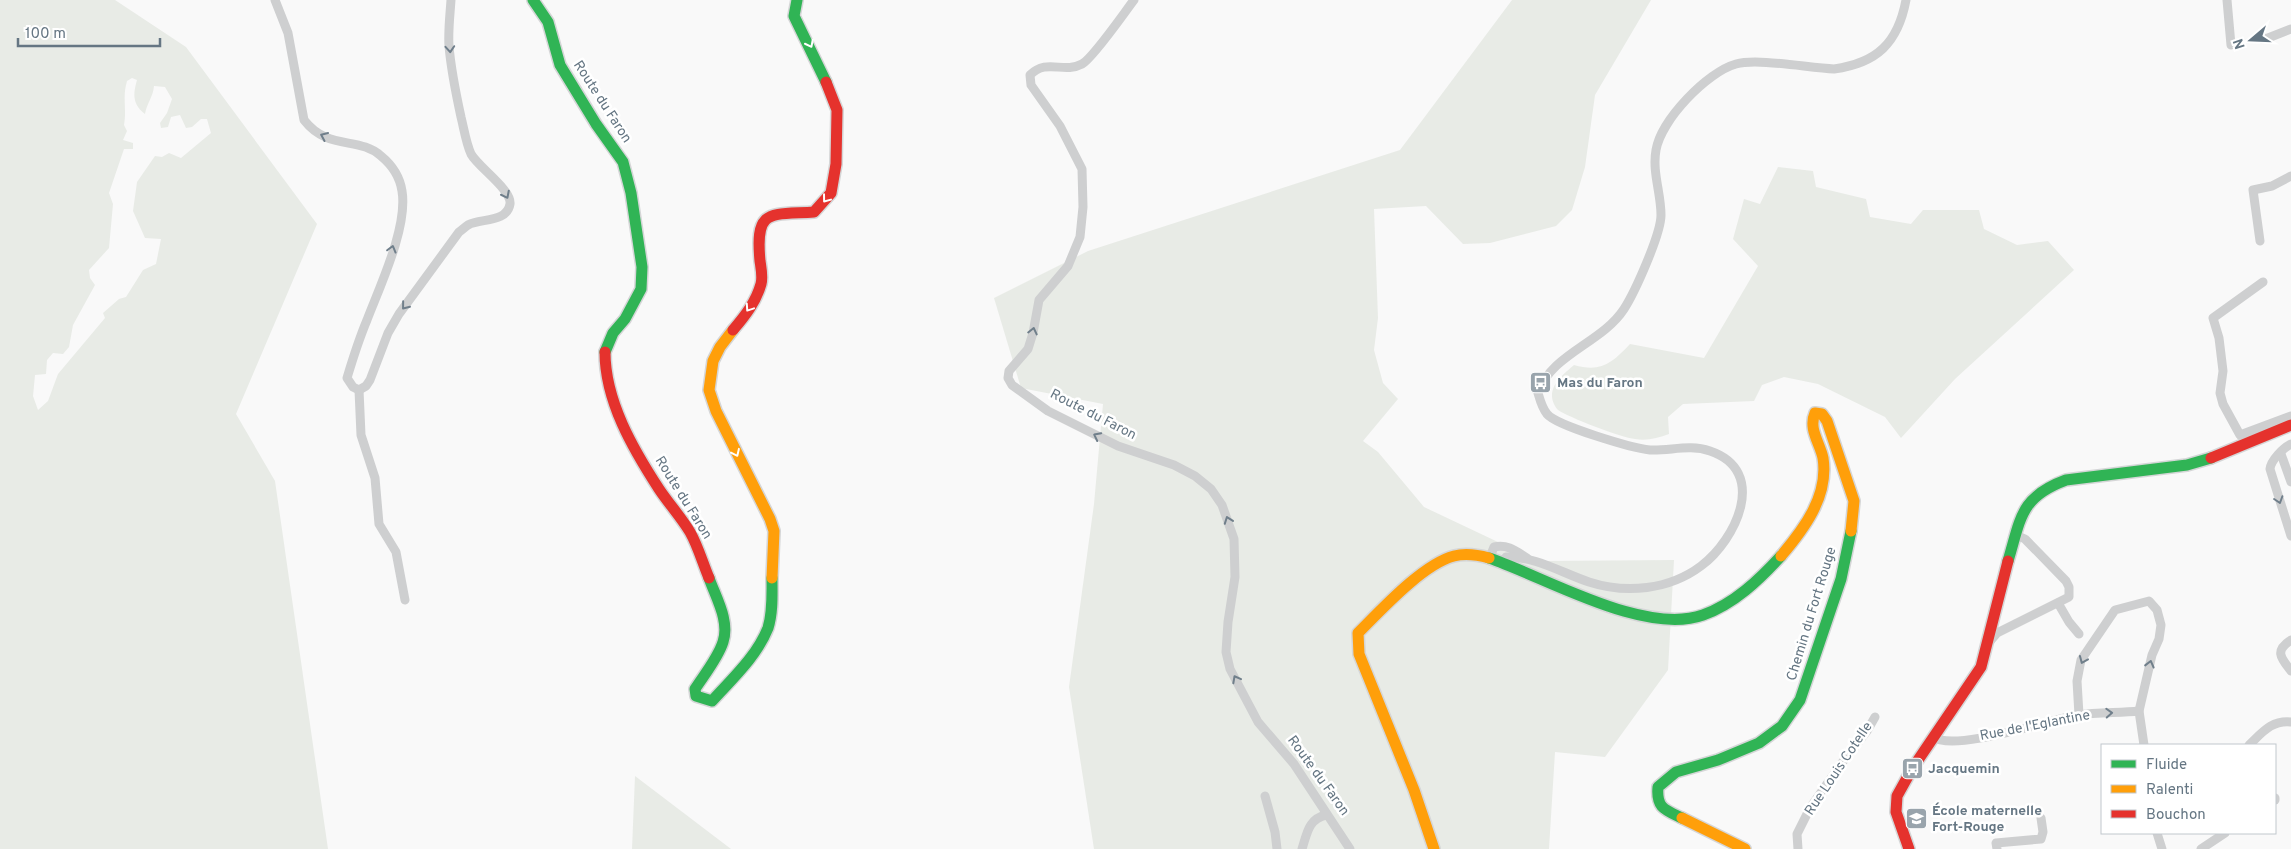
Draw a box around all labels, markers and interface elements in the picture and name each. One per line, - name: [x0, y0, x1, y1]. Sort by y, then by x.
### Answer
- scale bar: [18, 15, 160, 47]
- north arrow: [2226, 15, 2276, 65]
- text: 100 m: [25, 25, 66, 44]
- text: N: [2230, 36, 2250, 51]
- one-way arrow: [803, 39, 814, 48]
- one-way arrow: [444, 45, 455, 53]
- street label: Route du Faron: [569, 58, 635, 146]
- one-way arrow: [320, 132, 329, 143]
- one-way arrow: [500, 190, 510, 199]
- one-way arrow: [824, 193, 832, 202]
- one-way arrow: [387, 246, 397, 254]
- one-way arrow: [403, 300, 411, 309]
- one-way arrow: [746, 303, 755, 312]
- one-way arrow: [1027, 327, 1038, 336]
- bus stop icon: Mas du Faron: [1529, 371, 1553, 395]
- place label: Mas du Faron: [1557, 375, 1643, 392]
- street label: Route du Faron: [1047, 386, 1139, 444]
- one-way arrow: [1093, 432, 1102, 442]
- one-way arrow: [730, 448, 741, 457]
- street label: Route du Faron: [651, 453, 715, 543]
- one-way arrow: [2273, 495, 2283, 504]
- one-way arrow: [1223, 516, 1233, 525]
- street label: Chemin du Fort Rouge: [1784, 545, 1840, 683]
- one-way arrow: [2079, 655, 2090, 664]
- one-way arrow: [2144, 659, 2155, 668]
- one-way arrow: [1232, 675, 1242, 684]
- street label: Rue de l'Eglantine: [1978, 707, 2092, 745]
- one-way arrow: [2105, 708, 2113, 719]
- street label: Rue Louis Cotelle: [1801, 719, 1877, 819]
- street label: Route du Faron: [1283, 733, 1353, 819]
- legend: [2101, 744, 2276, 834]
- text: Fluide: [2146, 756, 2187, 775]
- bus stop icon: Jacquemin: [1900, 757, 1924, 781]
- place label: Jacquemin: [1928, 761, 2000, 778]
- text: Ralenti: [2146, 781, 2193, 800]
- place label: École maternelle Fort-Rouge: [1932, 802, 2042, 836]
- text: Bouchon: [2146, 806, 2206, 825]
- school or university icon: École maternelle Fort-Rouge: [1904, 807, 1928, 831]

